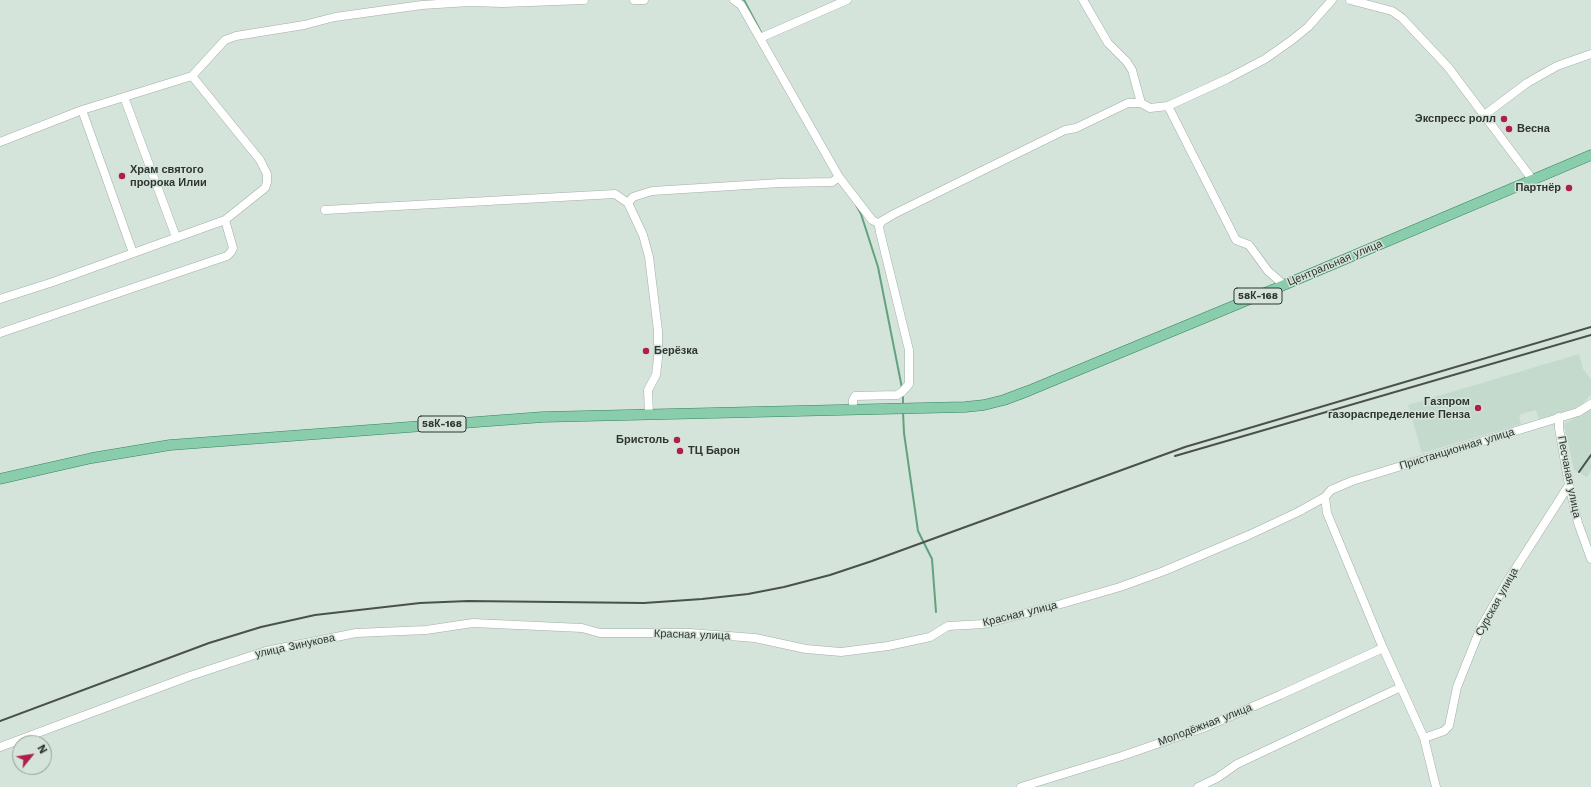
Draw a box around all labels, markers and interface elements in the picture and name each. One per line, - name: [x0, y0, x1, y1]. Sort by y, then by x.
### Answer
- place label: Экспресс ролл: [1415, 112, 1496, 126]
- marker: Экспресс ролл: [1499, 114, 1509, 124]
- place label: Весна: [1517, 122, 1550, 136]
- marker: Весна: [1504, 124, 1514, 134]
- place label: Храм святого пророка Илии: [130, 163, 207, 189]
- marker: Храм святого пророка Илии: [117, 171, 127, 181]
- place label: Партнёр: [1516, 181, 1561, 195]
- marker: Партнёр: [1564, 183, 1574, 193]
- street label: Центральная улица: [1286, 237, 1384, 289]
- road number: 58К-168: [1234, 288, 1282, 304]
- place label: Берёзка: [654, 344, 698, 358]
- marker: Берёзка: [641, 346, 651, 356]
- place label: Газпром газораспределение Пенза: [1328, 395, 1470, 421]
- marker: Газпром газораспределение Пенза: [1473, 403, 1483, 413]
- road number: 58К-168: [418, 416, 466, 432]
- street label: Пристанционная улица: [1398, 425, 1516, 473]
- place label: Бристоль: [616, 433, 669, 447]
- marker: Бристоль: [672, 435, 682, 445]
- street label: Песчаная улица: [1555, 435, 1583, 519]
- place label: ТЦ Барон: [688, 444, 740, 458]
- marker: ТЦ Барон: [675, 446, 685, 456]
- street label: Сурская улица: [1473, 566, 1521, 638]
- street label: Красная улица: [981, 598, 1059, 630]
- street label: Красная улица: [654, 627, 730, 643]
- street label: улица Зинукова: [254, 631, 336, 661]
- street label: Молодёжная улица: [1156, 701, 1254, 749]
- north arrow: [12, 735, 52, 775]
- text: N: [34, 742, 50, 756]

